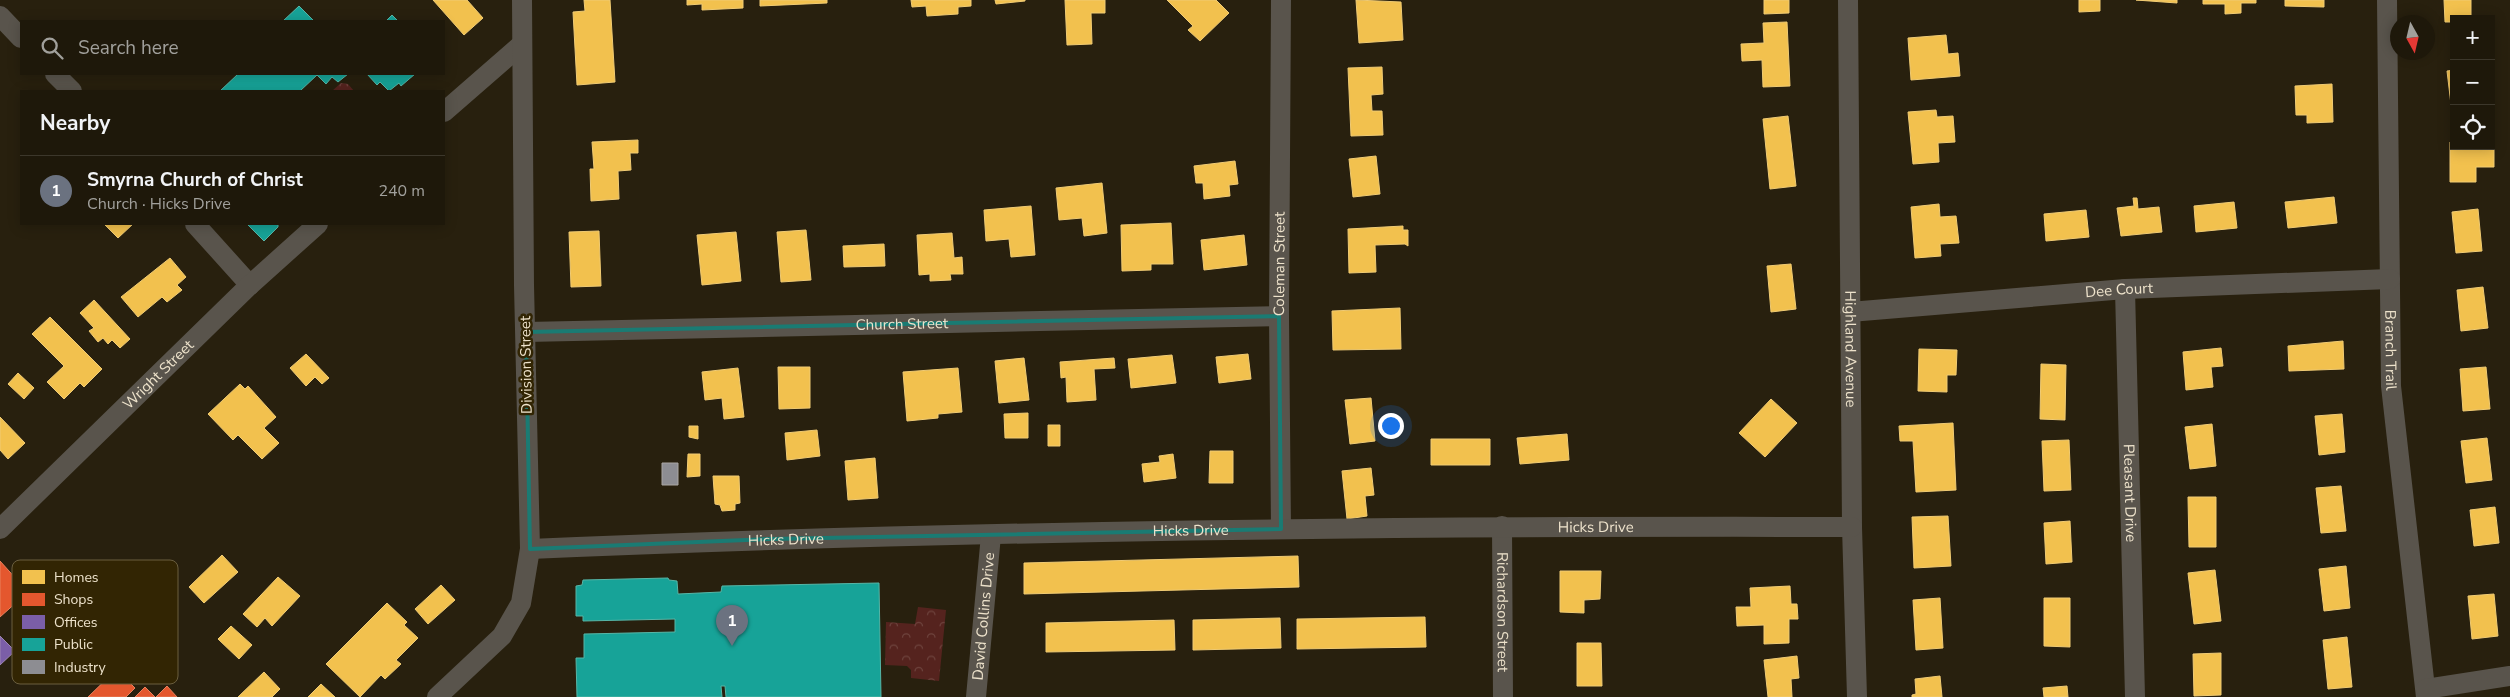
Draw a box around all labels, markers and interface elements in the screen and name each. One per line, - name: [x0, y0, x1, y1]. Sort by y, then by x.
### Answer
- north arrow: [2390, 15, 2435, 60]
- map controls: [2450, 15, 2495, 150]
- button: +: [2450, 15, 2495, 60]
- search box: [20, 20, 445, 75]
- icon: search: [38, 34, 66, 62]
- text: Search here: [78, 35, 179, 61]
- button: −: [2450, 60, 2495, 105]
- button: locate: [2450, 105, 2495, 150]
- text: Nearby: [40, 109, 110, 137]
- text: Smyrna Church of Christ: [87, 167, 303, 193]
- text: 1: [51, 180, 61, 202]
- text: 240 m: [378, 180, 425, 202]
- text: Church · Hicks Drive: [87, 193, 231, 215]
- street label: Coleman Street: [1269, 211, 1290, 316]
- street label: Dee Court: [2084, 278, 2154, 302]
- street label: Highland Avenue: [1840, 290, 1861, 408]
- street label: Branch Trail: [2380, 310, 2401, 392]
- street label: Church Street: [855, 313, 949, 335]
- street label: Division Street: [515, 315, 537, 414]
- street label: Wright Street: [118, 335, 199, 414]
- your location: [1378, 413, 1404, 439]
- street label: Pleasant Drive: [2119, 444, 2141, 542]
- street label: Hicks Drive: [1558, 517, 1634, 537]
- street label: Hicks Drive: [1153, 520, 1229, 541]
- street label: Hicks Drive: [748, 528, 824, 551]
- street label: David Collins Drive: [968, 551, 999, 681]
- street label: Richardson Street: [1492, 552, 1513, 673]
- legend: [12, 560, 178, 684]
- text: Homes: [54, 568, 99, 587]
- text: Shops: [54, 590, 94, 609]
- pin: 1: [716, 605, 748, 646]
- text: Offices: [54, 613, 98, 632]
- text: Public: [54, 635, 93, 654]
- text: Industry: [54, 658, 107, 677]

